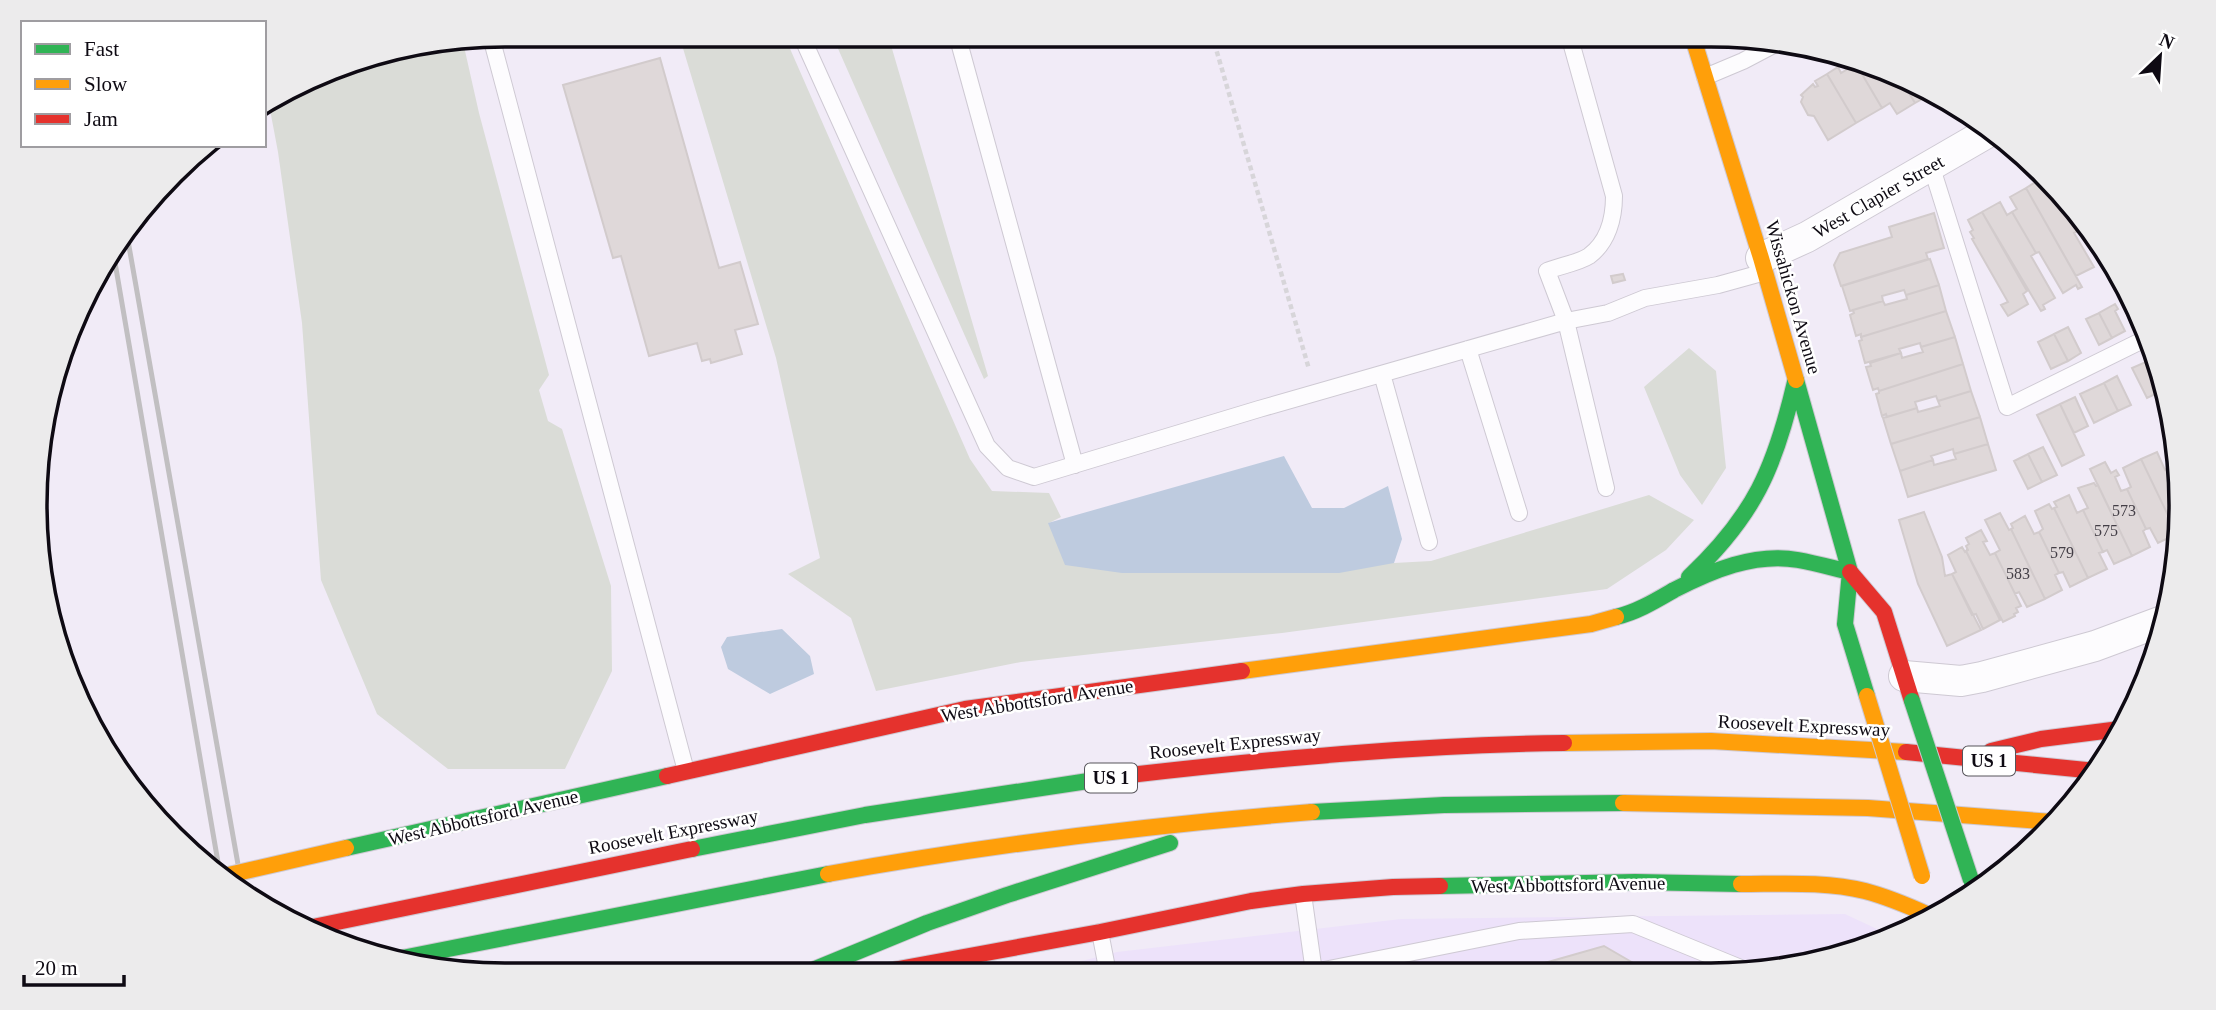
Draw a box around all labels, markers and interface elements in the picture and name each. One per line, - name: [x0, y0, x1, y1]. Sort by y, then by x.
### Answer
- legend: [21, 21, 266, 147]
- north arrow: [2125, 21, 2195, 91]
- text: N: [2156, 29, 2178, 54]
- text: Fast: [84, 37, 119, 61]
- text: Slow: [84, 72, 128, 96]
- text: Jam: [84, 107, 118, 131]
- street label: West Clapier Street: [1809, 150, 1948, 242]
- street label: Wissahickon Avenue: [1762, 218, 1825, 376]
- house number: 573: [2112, 502, 2136, 519]
- house number: 575: [2094, 522, 2118, 539]
- house number: 579: [2050, 544, 2074, 561]
- house number: 583: [2006, 565, 2030, 582]
- street label: West Abbottsford Avenue: [939, 675, 1135, 726]
- street label: Roosevelt Expressway: [1717, 710, 1891, 741]
- street label: Roosevelt Expressway: [1148, 724, 1322, 763]
- road number: US 1: [1963, 746, 2015, 776]
- road number: US 1: [1085, 764, 1137, 792]
- street label: West Abbottsford Avenue: [386, 785, 580, 850]
- street label: Roosevelt Expressway: [586, 805, 760, 858]
- street label: West Abbottsford Avenue: [1471, 872, 1665, 897]
- scale bar: [24, 944, 124, 988]
- text: 20 m: [35, 956, 78, 980]

